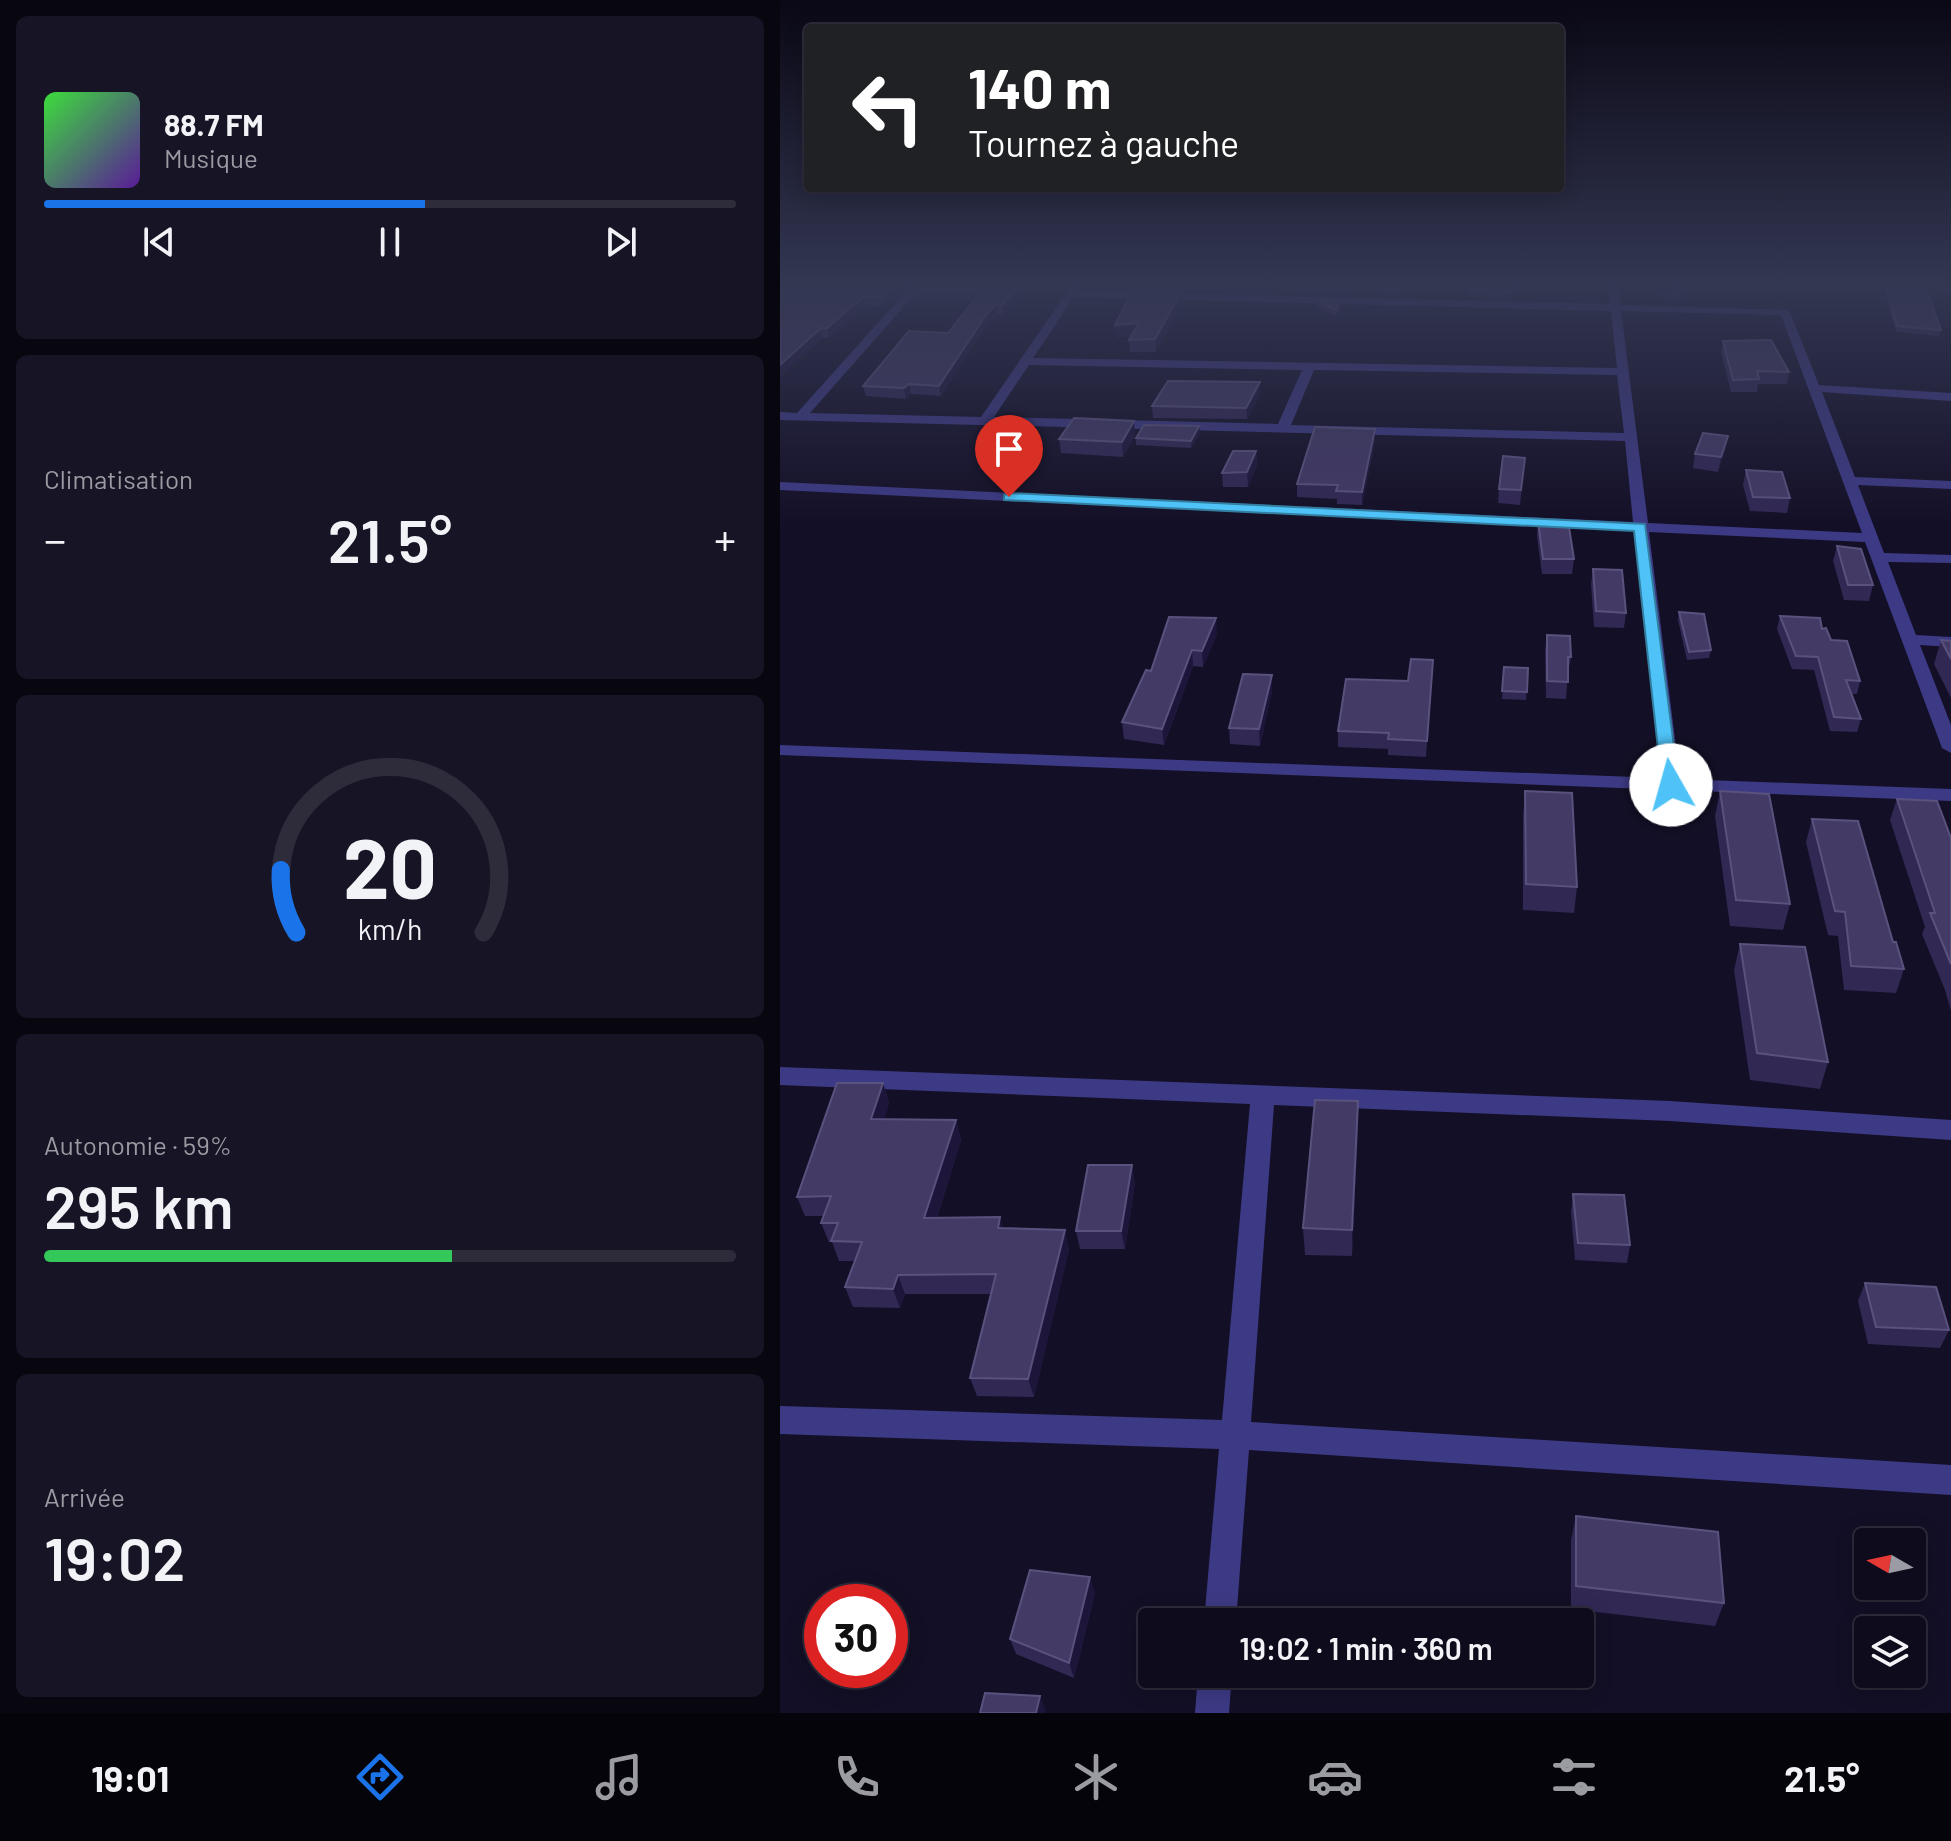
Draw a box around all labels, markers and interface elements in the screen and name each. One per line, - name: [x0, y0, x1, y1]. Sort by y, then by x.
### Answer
- text: 140 m: [968, 53, 1112, 120]
- icon: left: [836, 56, 940, 160]
- text: 88.7 FM: [164, 106, 264, 142]
- text: Tournez à gauche: [968, 121, 1239, 164]
- text: Musique: [164, 142, 258, 173]
- icon: previous: [137, 220, 181, 264]
- icon: pause: [368, 220, 412, 264]
- icon: next: [599, 220, 643, 264]
- pin: [975, 415, 1043, 497]
- icon: arrive: [987, 427, 1031, 471]
- text: Climatisation: [44, 463, 193, 494]
- text: 21.5°: [328, 503, 452, 575]
- text: −: [44, 512, 66, 565]
- text: +: [714, 512, 736, 565]
- position arrow: [1629, 743, 1713, 827]
- text: 20: [343, 815, 437, 915]
- text: km/h: [358, 911, 422, 946]
- text: Autonomie · 59%: [44, 1129, 232, 1160]
- text: 295 km: [44, 1169, 234, 1241]
- text: Arrivée: [44, 1481, 125, 1512]
- text: 19:02: [44, 1521, 185, 1593]
- north arrow: [1854, 1528, 1926, 1600]
- map controls: [1854, 1528, 1926, 1688]
- speed limit sign: 30: [804, 1584, 908, 1688]
- button: layers: [1854, 1616, 1926, 1688]
- text: 19:02 · 1 min · 360 m: [1239, 1630, 1493, 1666]
- icon: directions: [352, 1749, 408, 1805]
- icon: music: [591, 1749, 647, 1805]
- icon: phone: [829, 1749, 885, 1805]
- icon: climate: [1068, 1749, 1124, 1805]
- icon: car: [1307, 1749, 1363, 1805]
- icon: filters: [1546, 1749, 1602, 1805]
- text: 19:01: [91, 1756, 169, 1799]
- text: 21.5°: [1784, 1756, 1860, 1799]

